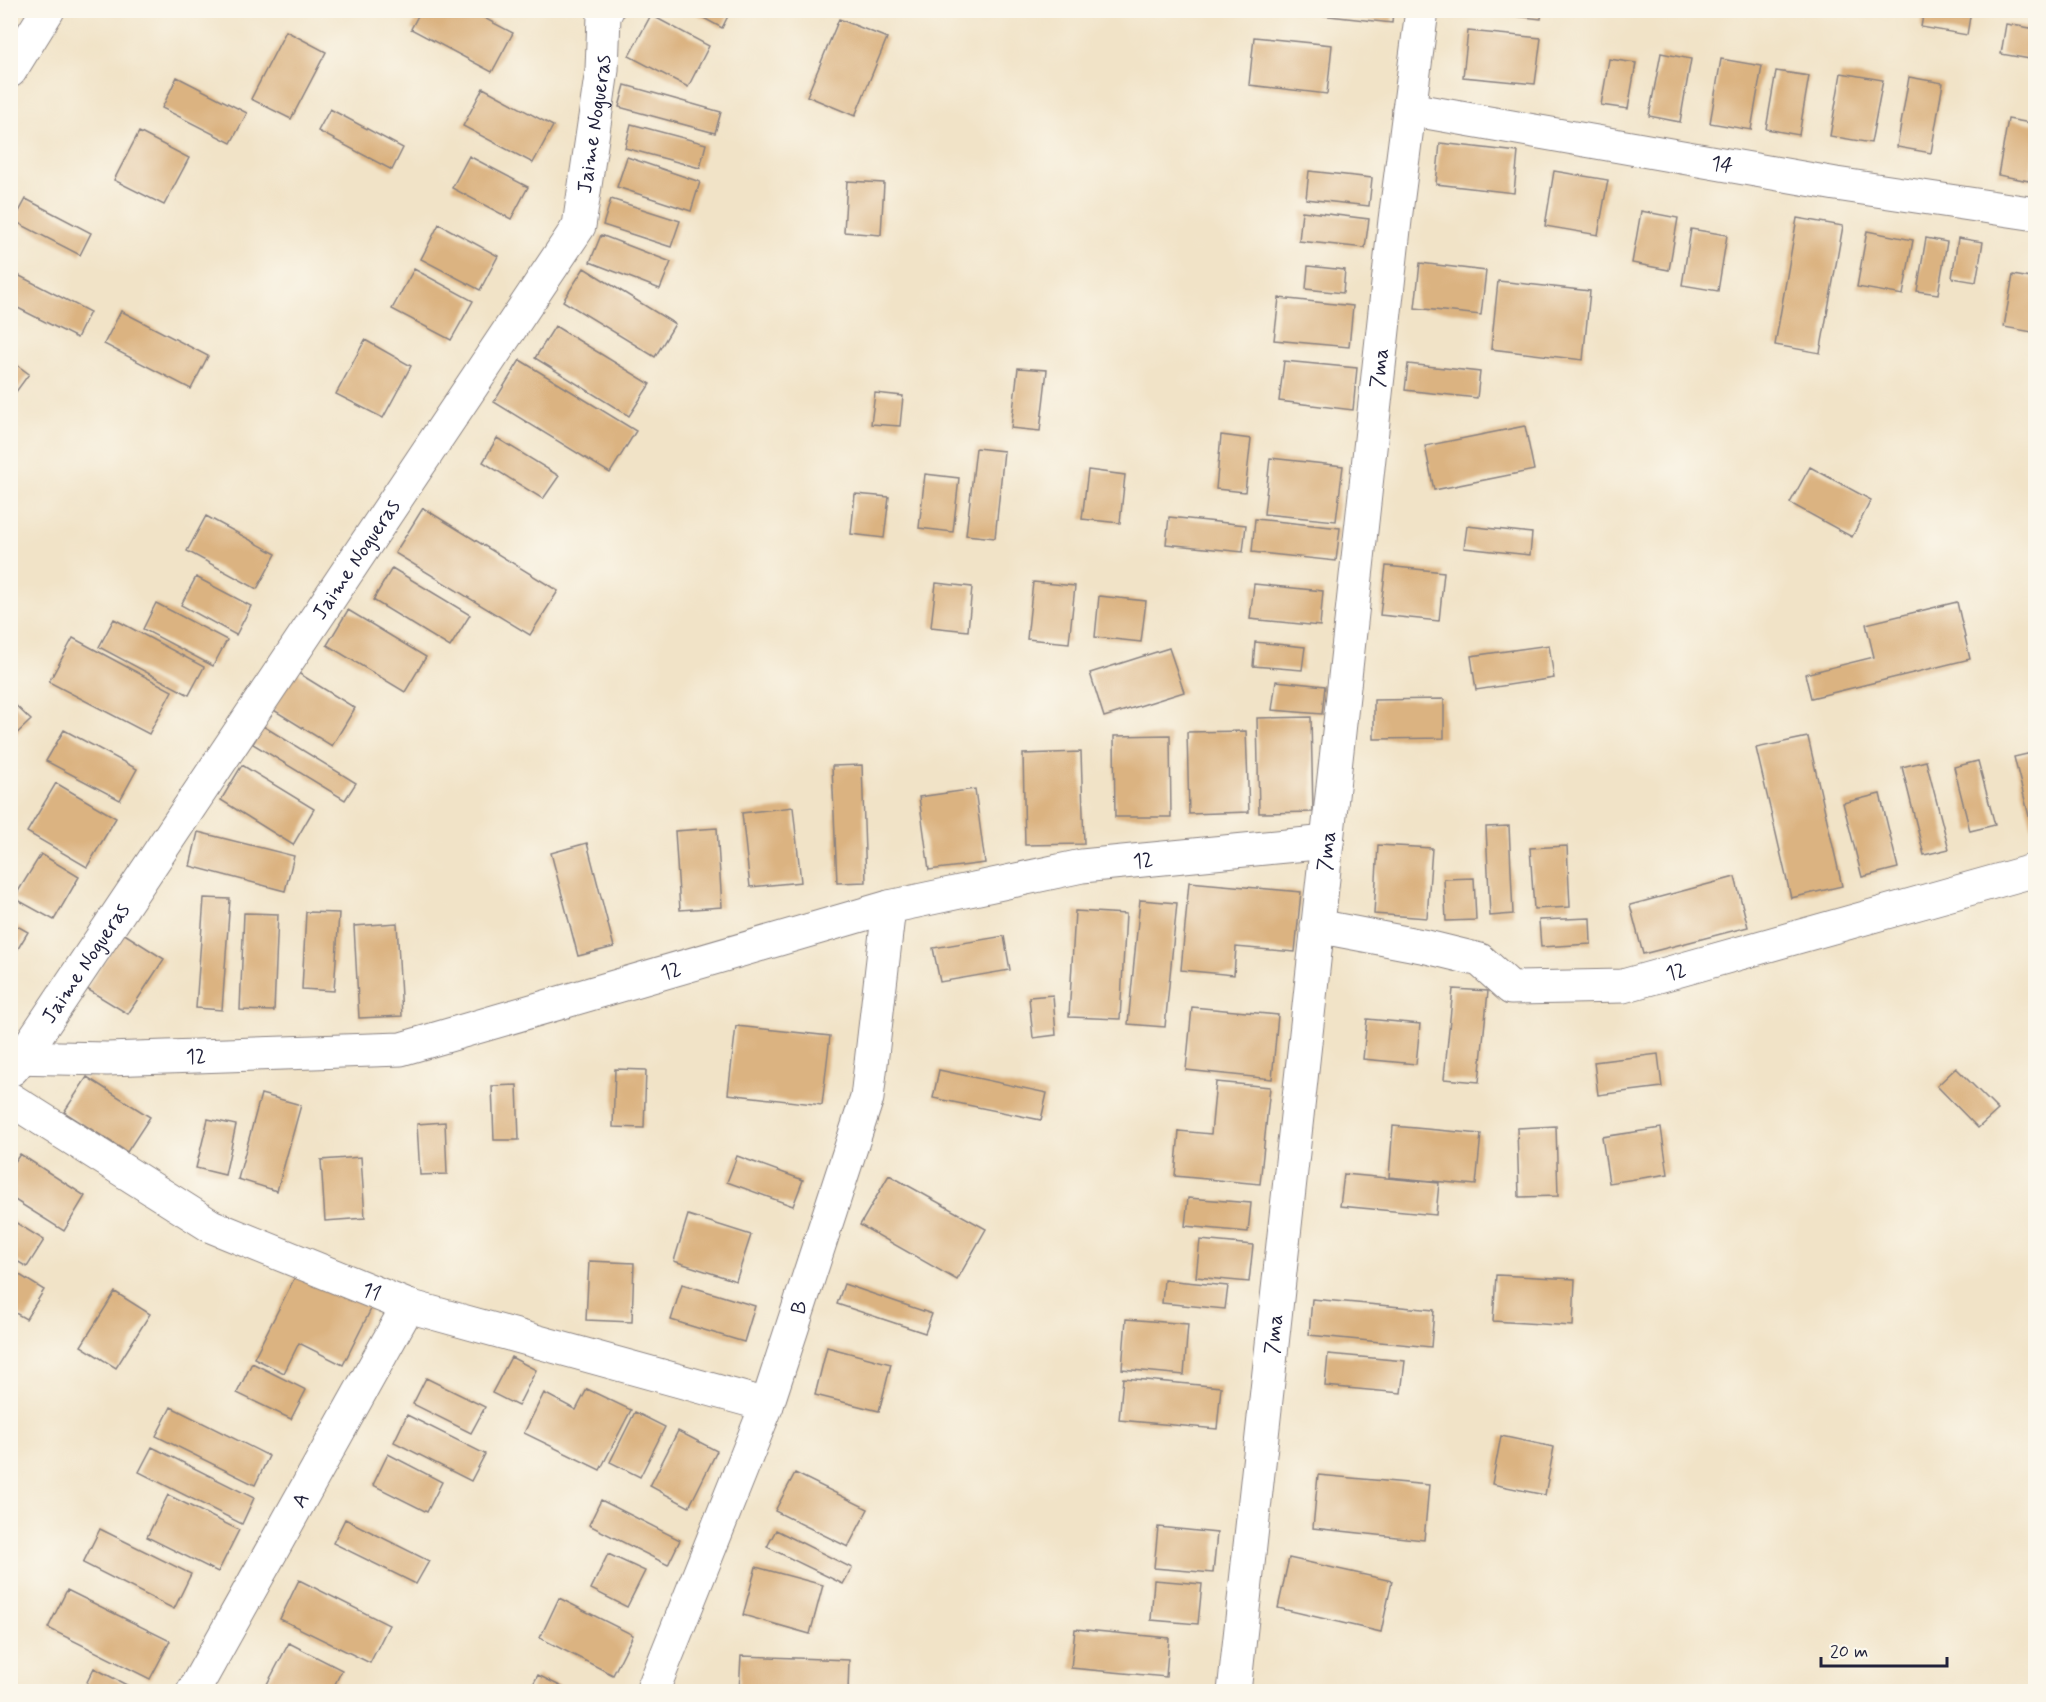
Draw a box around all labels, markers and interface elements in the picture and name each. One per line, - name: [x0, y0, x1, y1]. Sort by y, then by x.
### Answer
- street label: Jaime Nogueras: [571, 54, 618, 195]
- street label: 14: [1709, 149, 1736, 181]
- street label: 7ma: [1364, 346, 1396, 390]
- street label: Jaime Nogueras: [306, 494, 407, 625]
- street label: 7ma: [1311, 830, 1343, 873]
- street label: 12: [1132, 846, 1155, 876]
- street label: Jaime Nogueras: [35, 898, 136, 1029]
- street label: 12: [657, 955, 685, 988]
- street label: 12: [1662, 956, 1690, 988]
- street label: 12: [185, 1043, 207, 1071]
- street label: 11: [357, 1276, 385, 1309]
- street label: B: [784, 1297, 815, 1318]
- street label: 7ma: [1258, 1313, 1290, 1356]
- street label: A: [285, 1487, 316, 1513]
- scale bar: [1821, 1630, 1947, 1668]
- text: 20 m: [1830, 1640, 1868, 1664]

